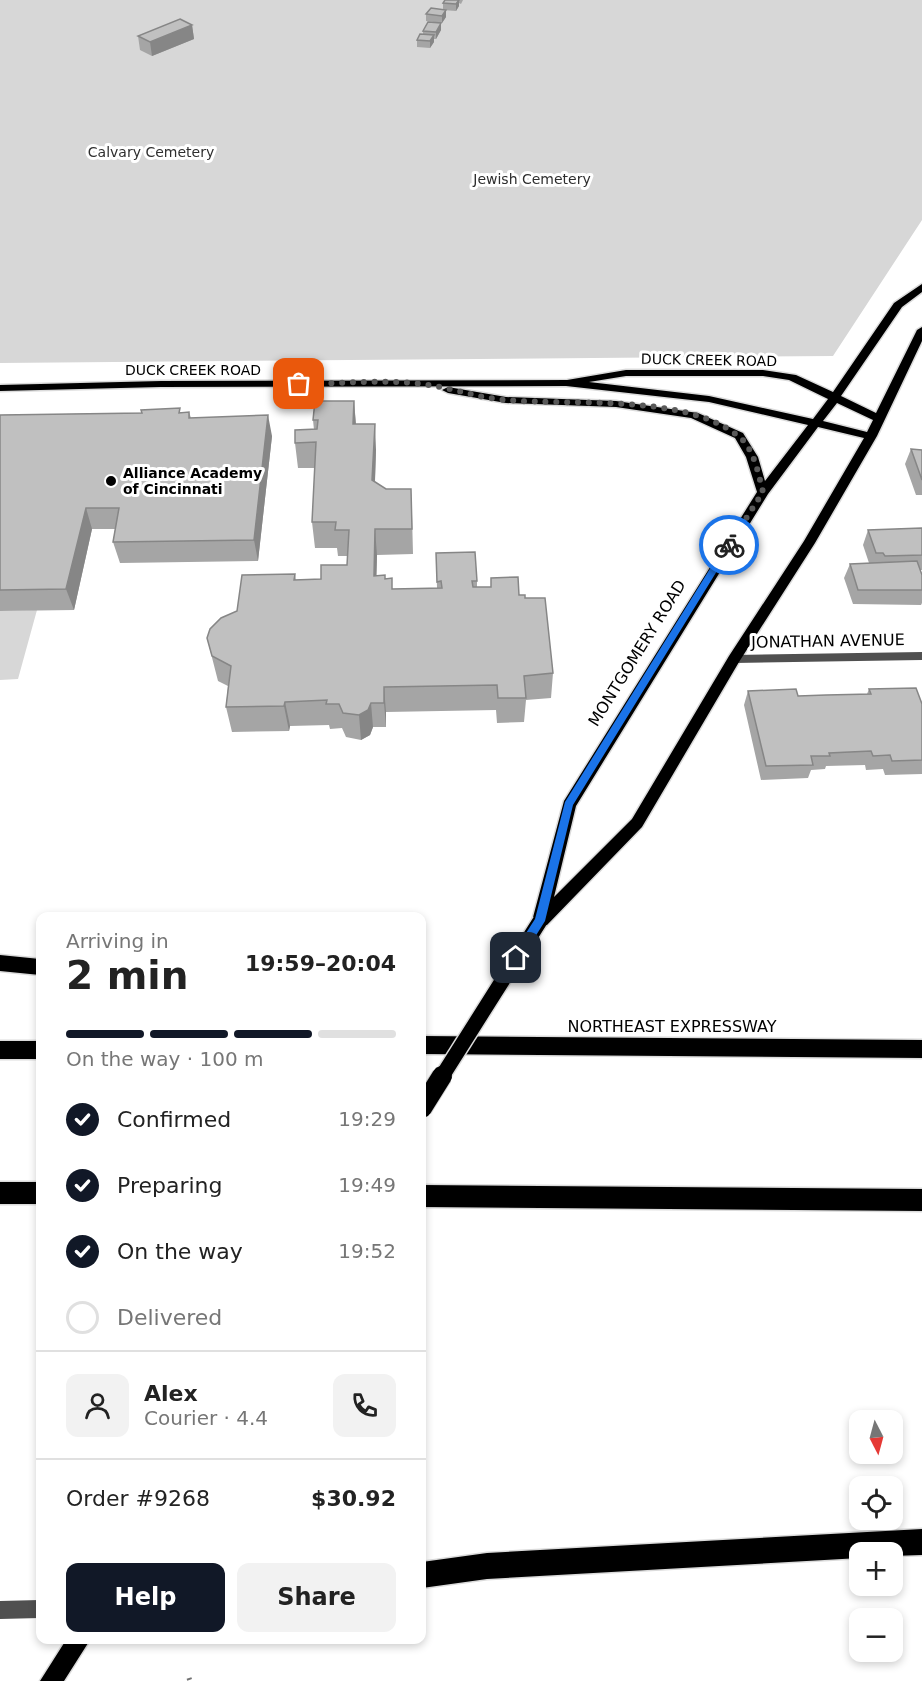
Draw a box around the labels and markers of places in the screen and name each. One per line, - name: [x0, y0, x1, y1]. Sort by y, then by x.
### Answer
- pin: [273, 358, 324, 409]
- place label: Alliance Academy of Cincinnati: [123, 465, 262, 497]
- marker: Alliance Academy of Cincinnati: [104, 474, 118, 488]
- pin: [490, 932, 541, 983]

